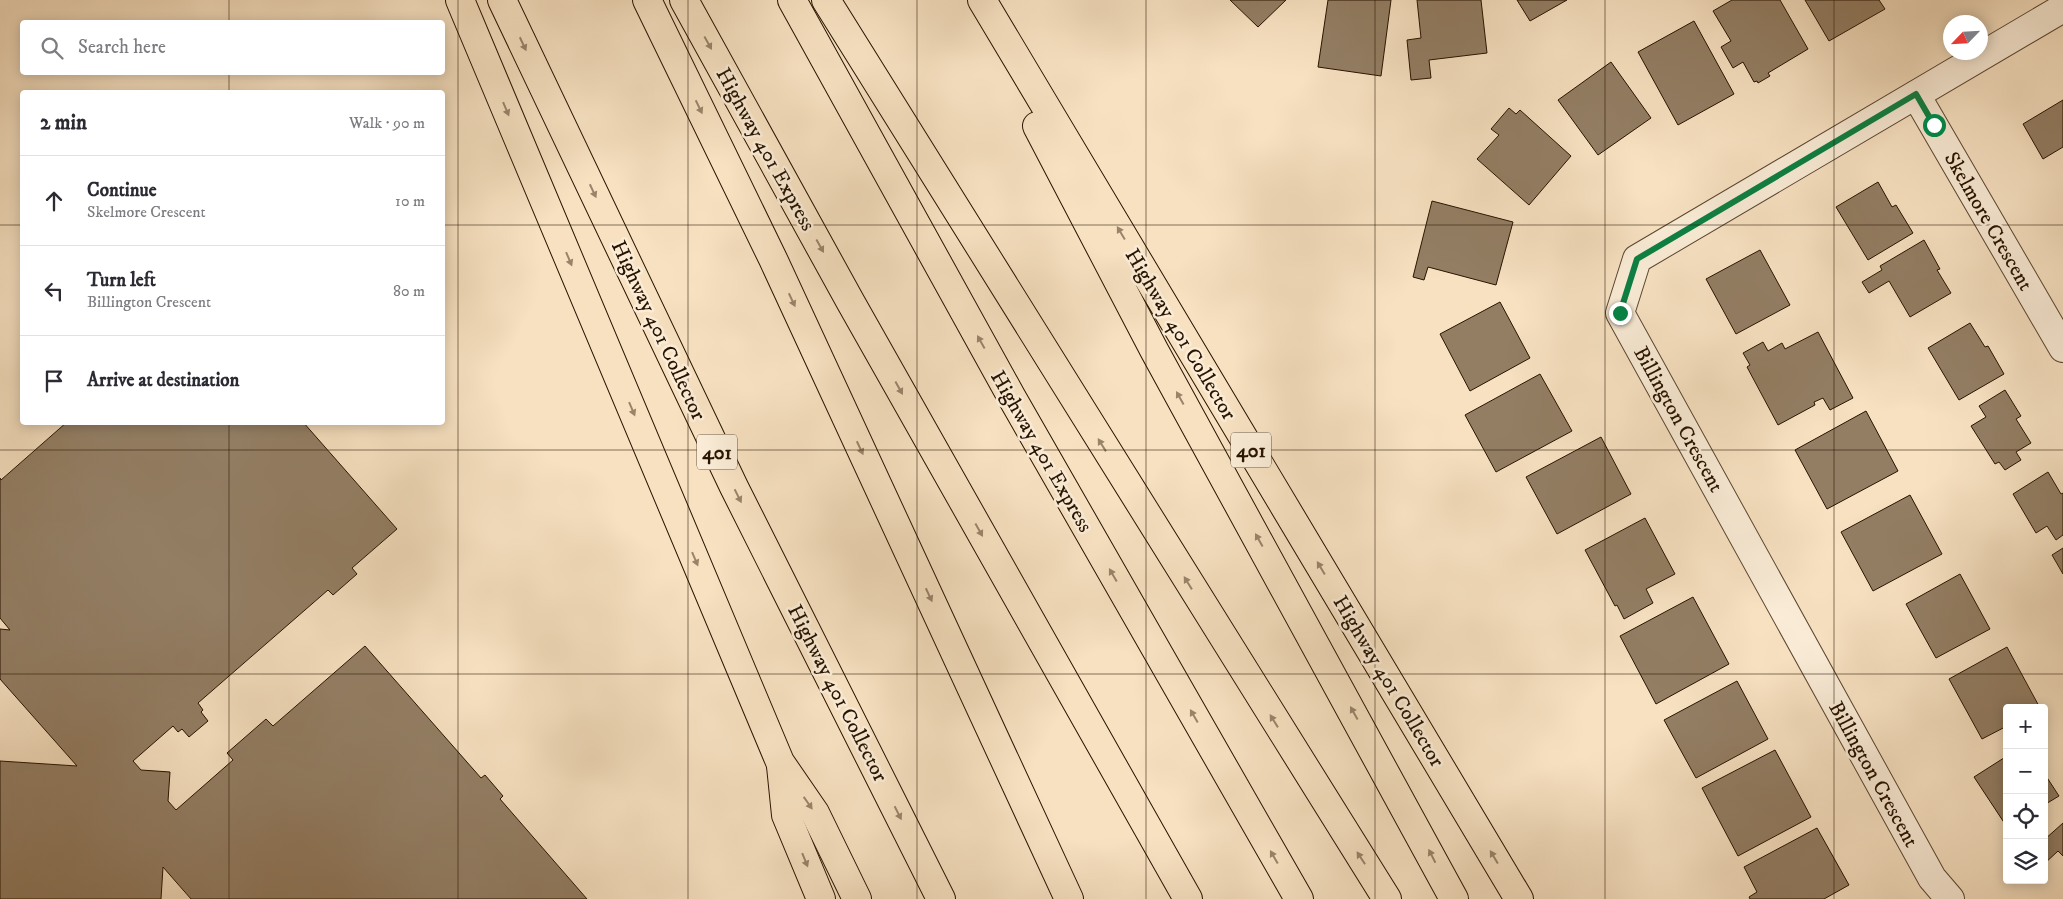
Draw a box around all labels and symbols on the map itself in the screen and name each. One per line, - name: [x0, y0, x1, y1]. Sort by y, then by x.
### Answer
- north arrow: [1943, 15, 1988, 60]
- one-way arrow: [703, 36, 712, 49]
- one-way arrow: [520, 37, 528, 51]
- street label: Highway 401 Express: [710, 63, 821, 236]
- one-way arrow: [695, 100, 703, 114]
- one-way arrow: [502, 102, 510, 117]
- route start: [1923, 114, 1946, 137]
- street label: Skelmore Crescent: [1938, 148, 2038, 296]
- one-way arrow: [589, 184, 597, 198]
- one-way arrow: [1116, 226, 1125, 239]
- street label: Highway 401 Collector: [605, 236, 711, 425]
- one-way arrow: [816, 239, 824, 254]
- street label: Highway 401 Collector: [1119, 244, 1242, 425]
- one-way arrow: [565, 252, 573, 266]
- one-way arrow: [788, 293, 796, 308]
- route end: [1609, 302, 1632, 325]
- one-way arrow: [976, 336, 985, 349]
- street label: Billington Crescent: [1627, 342, 1729, 497]
- street label: Highway 401 Express: [984, 366, 1098, 537]
- one-way arrow: [895, 381, 904, 395]
- one-way arrow: [1176, 390, 1184, 405]
- one-way arrow: [628, 402, 636, 416]
- road number: 401: [1231, 432, 1271, 468]
- road number: 401: [697, 434, 737, 470]
- one-way arrow: [1097, 438, 1106, 452]
- one-way arrow: [857, 441, 865, 455]
- one-way arrow: [734, 488, 742, 503]
- one-way arrow: [975, 523, 984, 536]
- one-way arrow: [1254, 533, 1263, 547]
- one-way arrow: [691, 552, 699, 566]
- one-way arrow: [1317, 561, 1326, 574]
- one-way arrow: [1109, 567, 1117, 582]
- one-way arrow: [1183, 576, 1192, 589]
- one-way arrow: [925, 588, 933, 602]
- street label: Highway 401 Collector: [1327, 591, 1450, 772]
- street label: Highway 401 Collector: [781, 600, 893, 787]
- street label: Billington Crescent: [1822, 697, 1924, 852]
- one-way arrow: [1349, 706, 1358, 720]
- one-way arrow: [1189, 709, 1198, 722]
- one-way arrow: [1269, 714, 1278, 727]
- one-way arrow: [803, 796, 813, 809]
- one-way arrow: [894, 805, 902, 820]
- one-way arrow: [1428, 848, 1436, 863]
- one-way arrow: [1270, 850, 1279, 863]
- one-way arrow: [1356, 851, 1365, 865]
- one-way arrow: [1490, 851, 1499, 864]
- one-way arrow: [801, 853, 809, 867]

